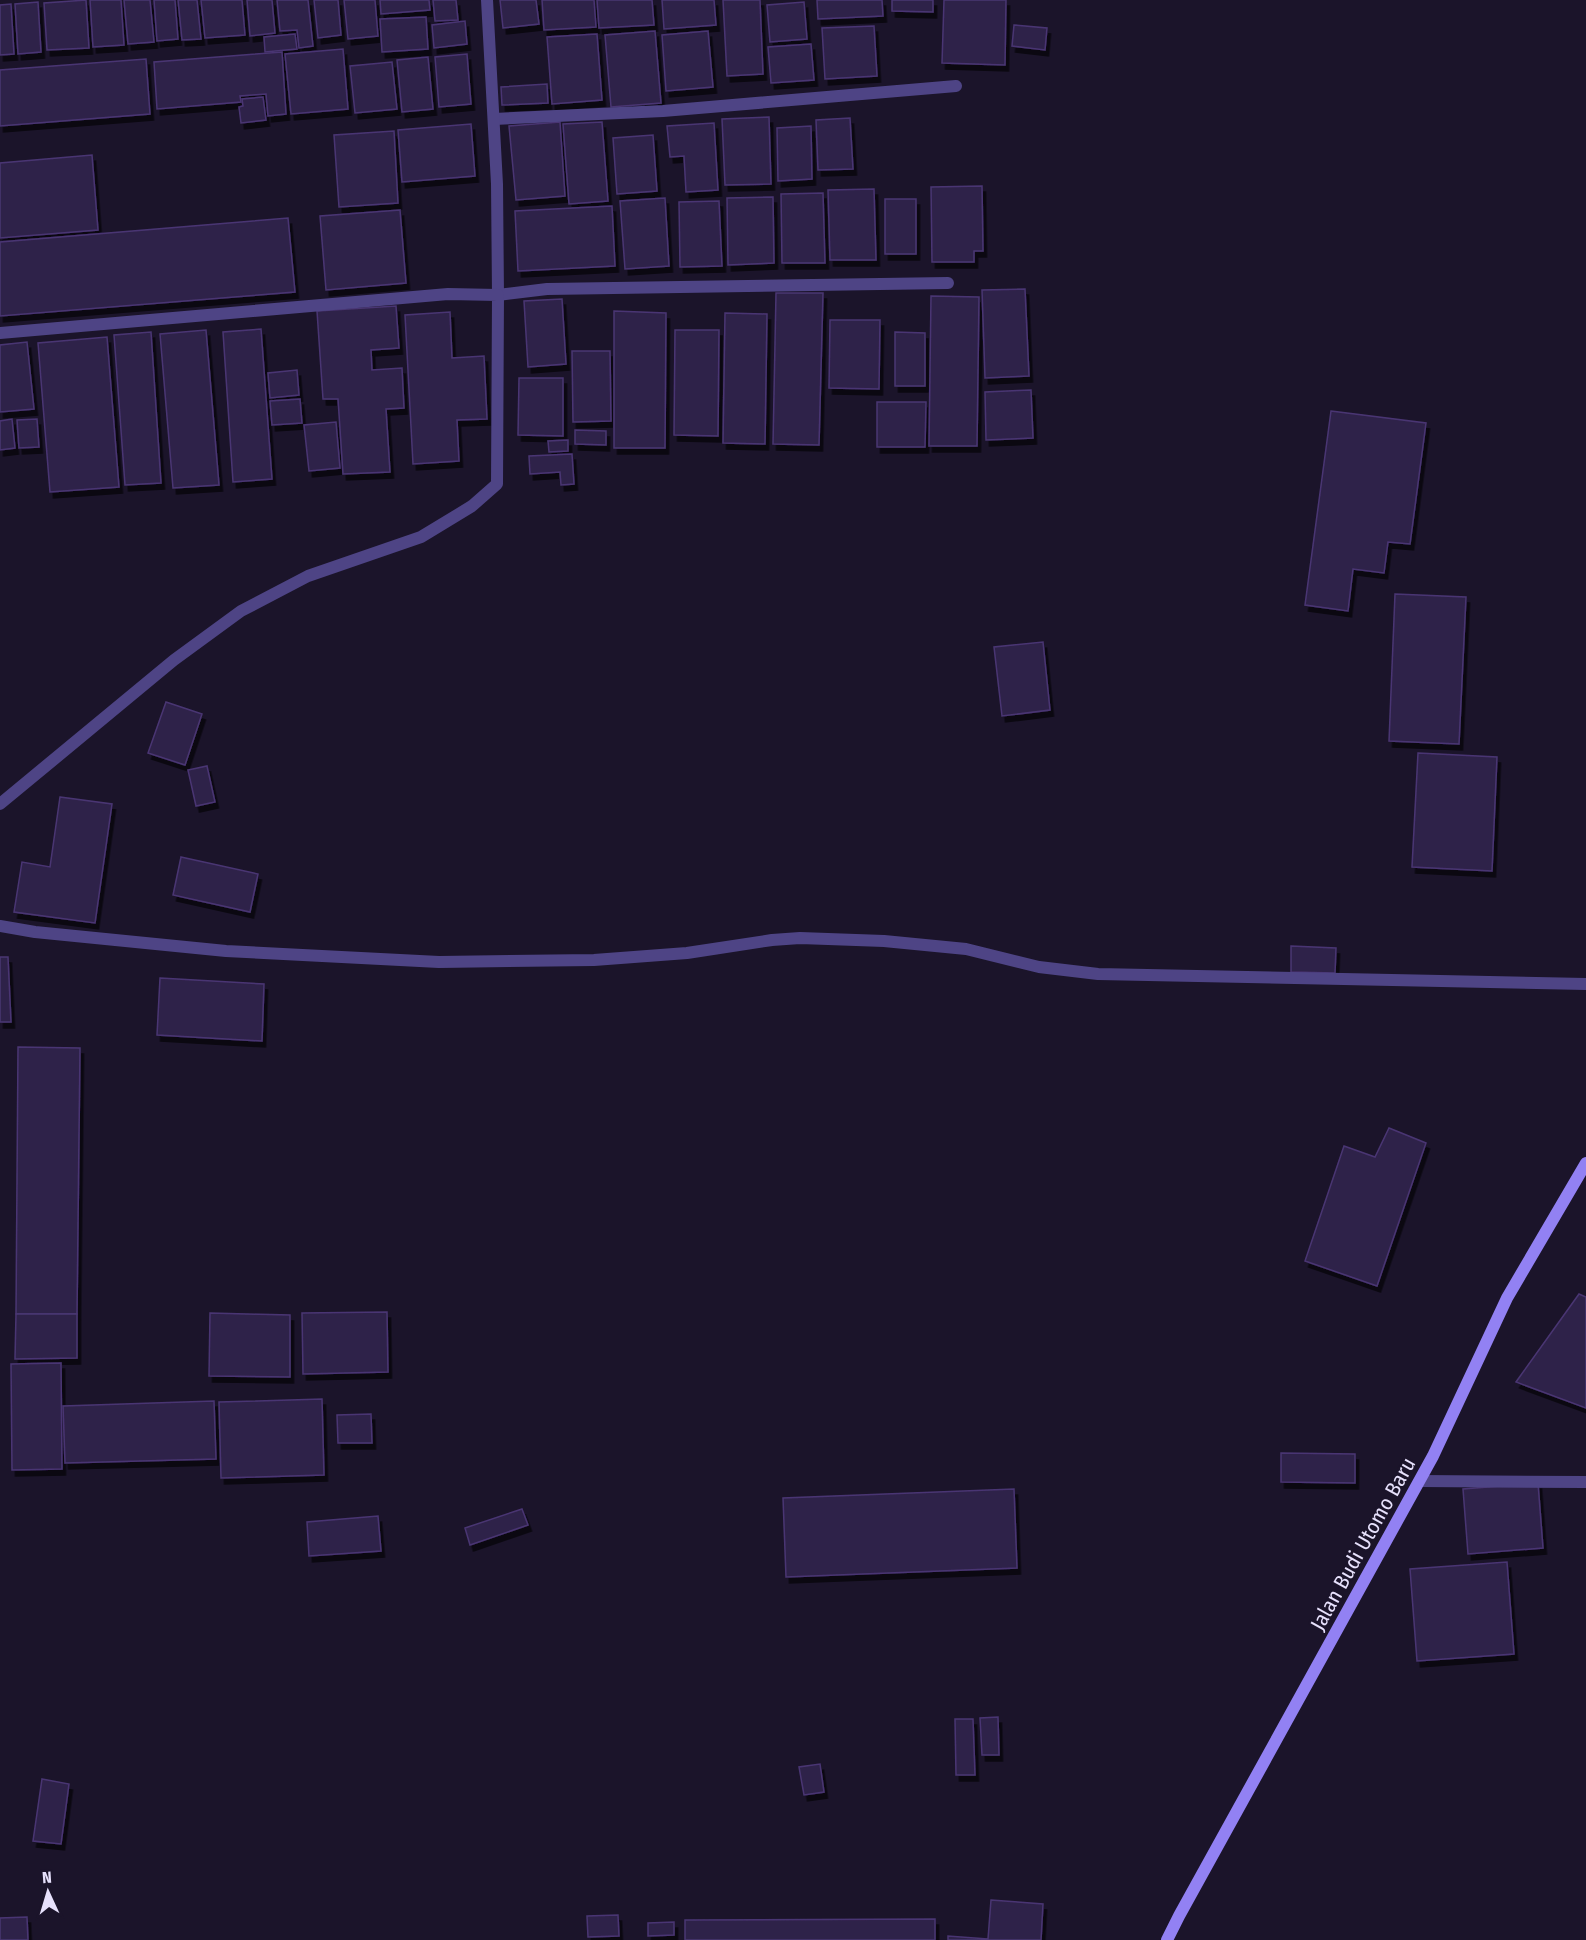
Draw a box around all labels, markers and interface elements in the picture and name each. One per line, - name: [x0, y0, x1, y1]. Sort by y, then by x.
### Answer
- street label: Jalan Budi Utomo Baru: [1305, 1453, 1421, 1635]
- north arrow: [18, 1862, 78, 1922]
- text: N: [42, 1868, 52, 1887]

